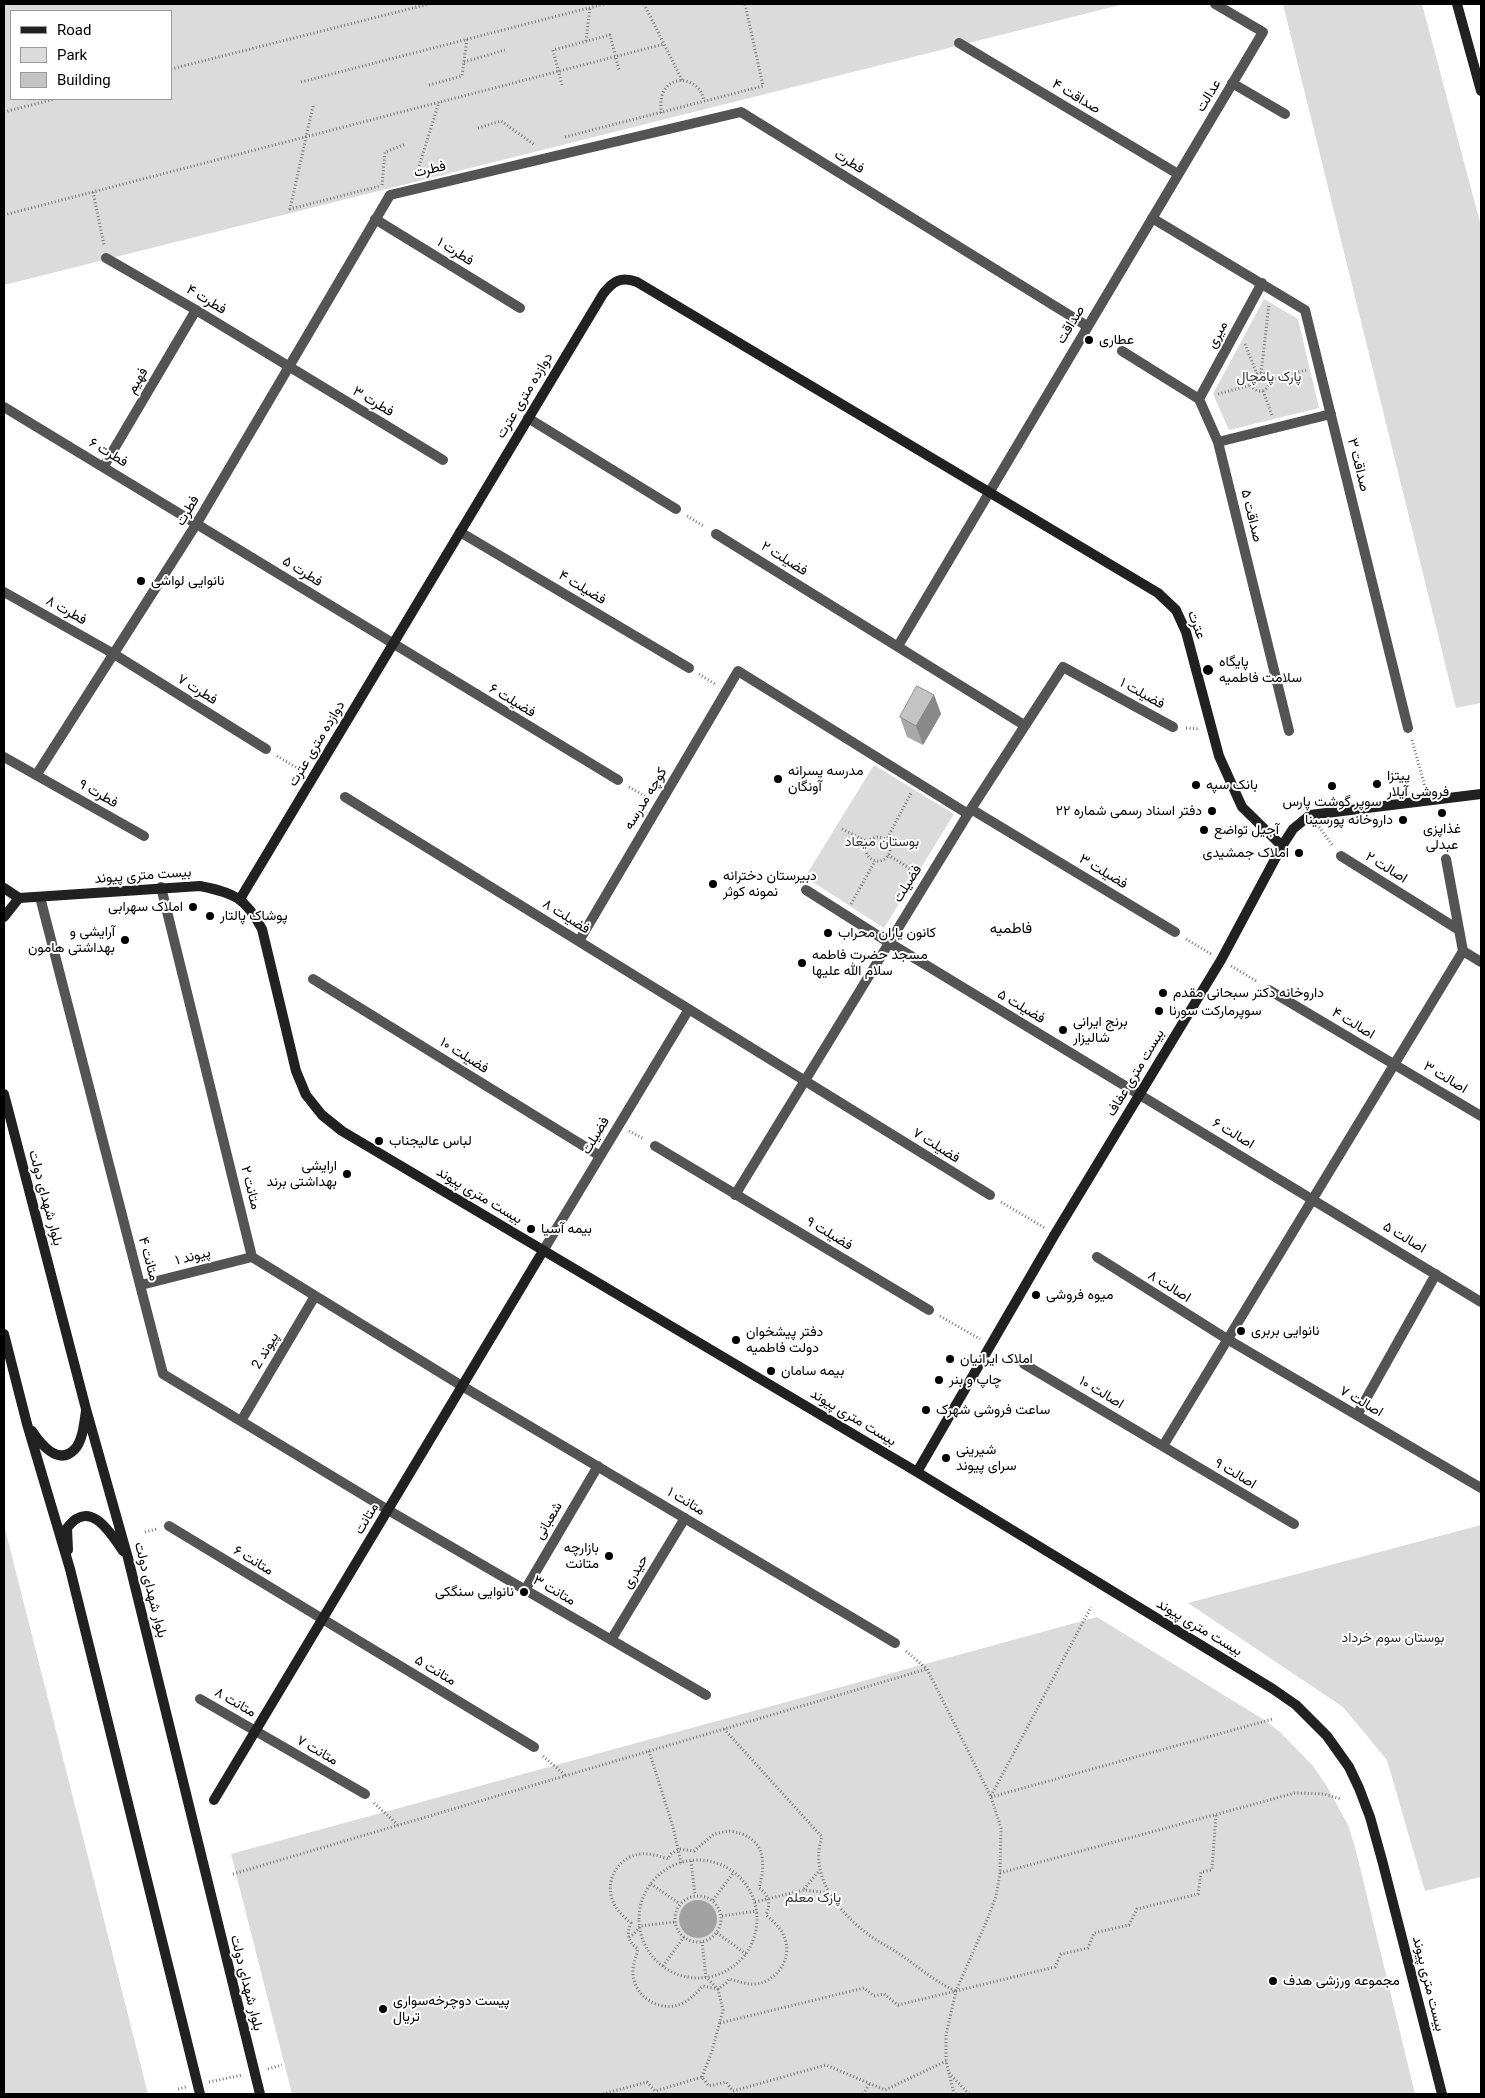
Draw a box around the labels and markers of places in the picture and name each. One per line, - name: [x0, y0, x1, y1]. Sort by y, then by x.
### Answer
- place label: عطاری: [1099, 332, 1134, 348]
- marker: عطاری: [1083, 334, 1095, 346]
- place label: نانوایی لواشی: [151, 573, 225, 589]
- marker: نانوایی لواشی: [135, 575, 147, 587]
- place label: پایگاه سلامت فاطمیه: [1219, 654, 1302, 686]
- marker: پایگاه سلامت فاطمیه: [1201, 663, 1215, 677]
- place label: مدرسه پسرانه آونگان: [788, 763, 864, 796]
- place label: پیتزا فروشی آیلار: [1387, 768, 1449, 800]
- marker: مدرسه پسرانه آونگان: [772, 773, 784, 785]
- place label: بانک سپه: [1206, 777, 1258, 793]
- marker: پیتزا فروشی آیلار: [1371, 778, 1383, 790]
- marker: بانک سپه: [1190, 779, 1202, 791]
- marker: سوپر گوشت پارس: [1326, 780, 1338, 792]
- place label: سوپر گوشت پارس: [1282, 794, 1382, 810]
- place label: دفتر اسناد رسمی شماره ۲۲: [1056, 803, 1202, 819]
- marker: دفتر اسناد رسمی شماره ۲۲: [1206, 805, 1218, 817]
- marker: غذاپزی عبدلی: [1436, 807, 1448, 819]
- place label: داروخانه پورسینا: [1305, 812, 1393, 828]
- marker: داروخانه پورسینا: [1397, 814, 1409, 826]
- place label: غذاپزی عبدلی: [1423, 821, 1461, 854]
- place label: آجیل تواضع: [1214, 822, 1279, 838]
- marker: آجیل تواضع: [1198, 824, 1210, 836]
- place label: املاک جمشیدی: [1202, 845, 1289, 861]
- marker: املاک جمشیدی: [1293, 847, 1305, 859]
- place label: دبیرستان دخترانه نمونه کوثر: [723, 868, 817, 900]
- marker: دبیرستان دخترانه نمونه کوثر: [707, 878, 719, 890]
- place label: املاک سهرابی: [108, 899, 183, 915]
- marker: املاک سهرابی: [187, 901, 199, 913]
- place label: پوشاک پالتار: [220, 908, 288, 924]
- marker: پوشاک پالتار: [204, 910, 216, 922]
- place label: آرایشی و بهداشتی هامون: [28, 924, 115, 956]
- place label: کانون یاران محراب: [838, 925, 936, 941]
- marker: کانون یاران محراب: [822, 927, 834, 939]
- marker: آرایشی و بهداشتی هامون: [119, 934, 131, 946]
- place label: مسجد حضرت فاطمه سلام الله علیها: [812, 947, 928, 980]
- marker: مسجد حضرت فاطمه سلام الله علیها: [796, 957, 808, 969]
- place label: داروخانه دکتر سبحانی مقدم: [1173, 985, 1324, 1001]
- marker: داروخانه دکتر سبحانی مقدم: [1157, 987, 1169, 999]
- place label: سوپرمارکت سورنا: [1169, 1003, 1261, 1019]
- marker: سوپرمارکت سورنا: [1153, 1005, 1165, 1017]
- place label: برنج ایرانی شالیزار: [1073, 1014, 1128, 1046]
- marker: برنج ایرانی شالیزار: [1057, 1024, 1069, 1036]
- place label: لباس عالیجناب: [389, 1133, 472, 1149]
- marker: لباس عالیجناب: [373, 1135, 385, 1147]
- place label: ارایشی بهداشتی برند: [267, 1158, 337, 1190]
- marker: ارایشی بهداشتی برند: [341, 1168, 353, 1180]
- place label: بیمه آسیا: [541, 1221, 592, 1237]
- marker: بیمه آسیا: [525, 1223, 537, 1235]
- place label: میوه فروشی: [1046, 1287, 1113, 1303]
- marker: میوه فروشی: [1030, 1289, 1042, 1301]
- place label: نانوایی بربری: [1251, 1323, 1320, 1339]
- place label: دفتر پیشخوان دولت فاطمیه: [746, 1324, 823, 1356]
- marker: نانوایی بربری: [1235, 1325, 1247, 1337]
- marker: دفتر پیشخوان دولت فاطمیه: [730, 1334, 742, 1346]
- place label: املاک ایرانیان: [960, 1351, 1033, 1367]
- marker: املاک ایرانیان: [944, 1353, 956, 1365]
- place label: بیمه سامان: [781, 1363, 844, 1379]
- marker: بیمه سامان: [765, 1365, 777, 1377]
- place label: چاپ و بنر: [949, 1372, 1002, 1388]
- marker: چاپ و بنر: [933, 1374, 945, 1386]
- place label: ساعت فروشی شهرک: [936, 1402, 1050, 1418]
- marker: ساعت فروشی شهرک: [920, 1404, 932, 1416]
- place label: شیرینی سرای پیوند: [956, 1442, 1016, 1474]
- marker: شیرینی سرای پیوند: [940, 1452, 952, 1464]
- place label: بازارچه متانت: [564, 1540, 599, 1572]
- marker: بازارچه متانت: [603, 1550, 615, 1562]
- place label: نانوایی سنگکی: [435, 1584, 514, 1600]
- marker: نانوایی سنگکی: [518, 1586, 530, 1598]
- place label: مجموعه ورزشی هدف: [1283, 1973, 1400, 1989]
- marker: مجموعه ورزشی هدف: [1267, 1975, 1279, 1987]
- place label: پیست دوچرخه‌سواری تریال: [393, 1993, 510, 2025]
- marker: پیست دوچرخه‌سواری تریال: [377, 2003, 389, 2015]

